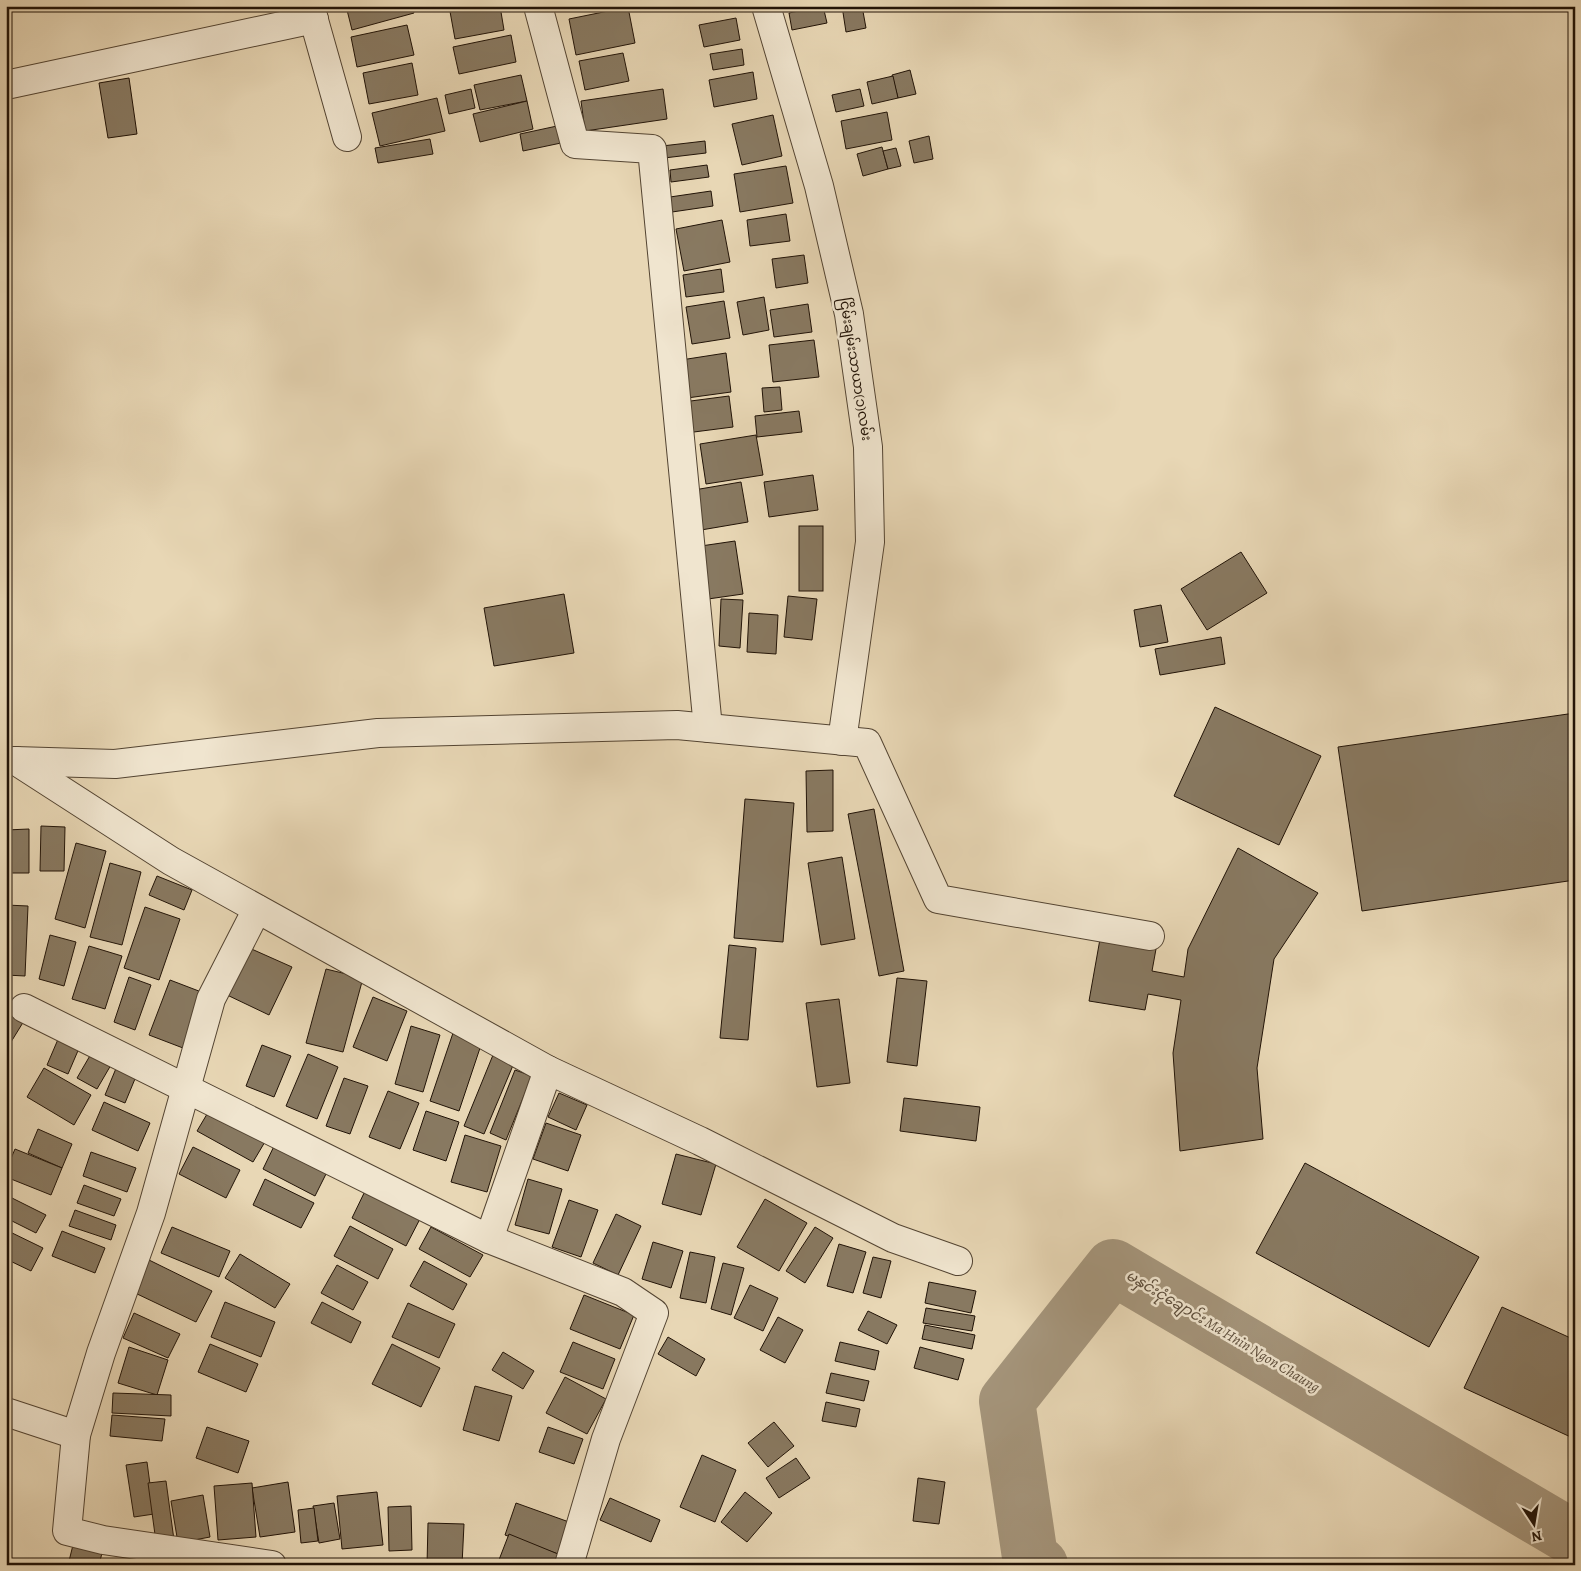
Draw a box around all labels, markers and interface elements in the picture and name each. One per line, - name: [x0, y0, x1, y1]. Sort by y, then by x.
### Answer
- street label: ငြိမ်းချမ်းသာယာ(၁)လမ်း: [833, 296, 877, 442]
- water label: မနှင်းငုံချောင်း Ma Hnin Ngon Chaung: [1121, 1264, 1324, 1399]
- north arrow: [1508, 1498, 1558, 1548]
- text: N: [1530, 1526, 1544, 1547]

